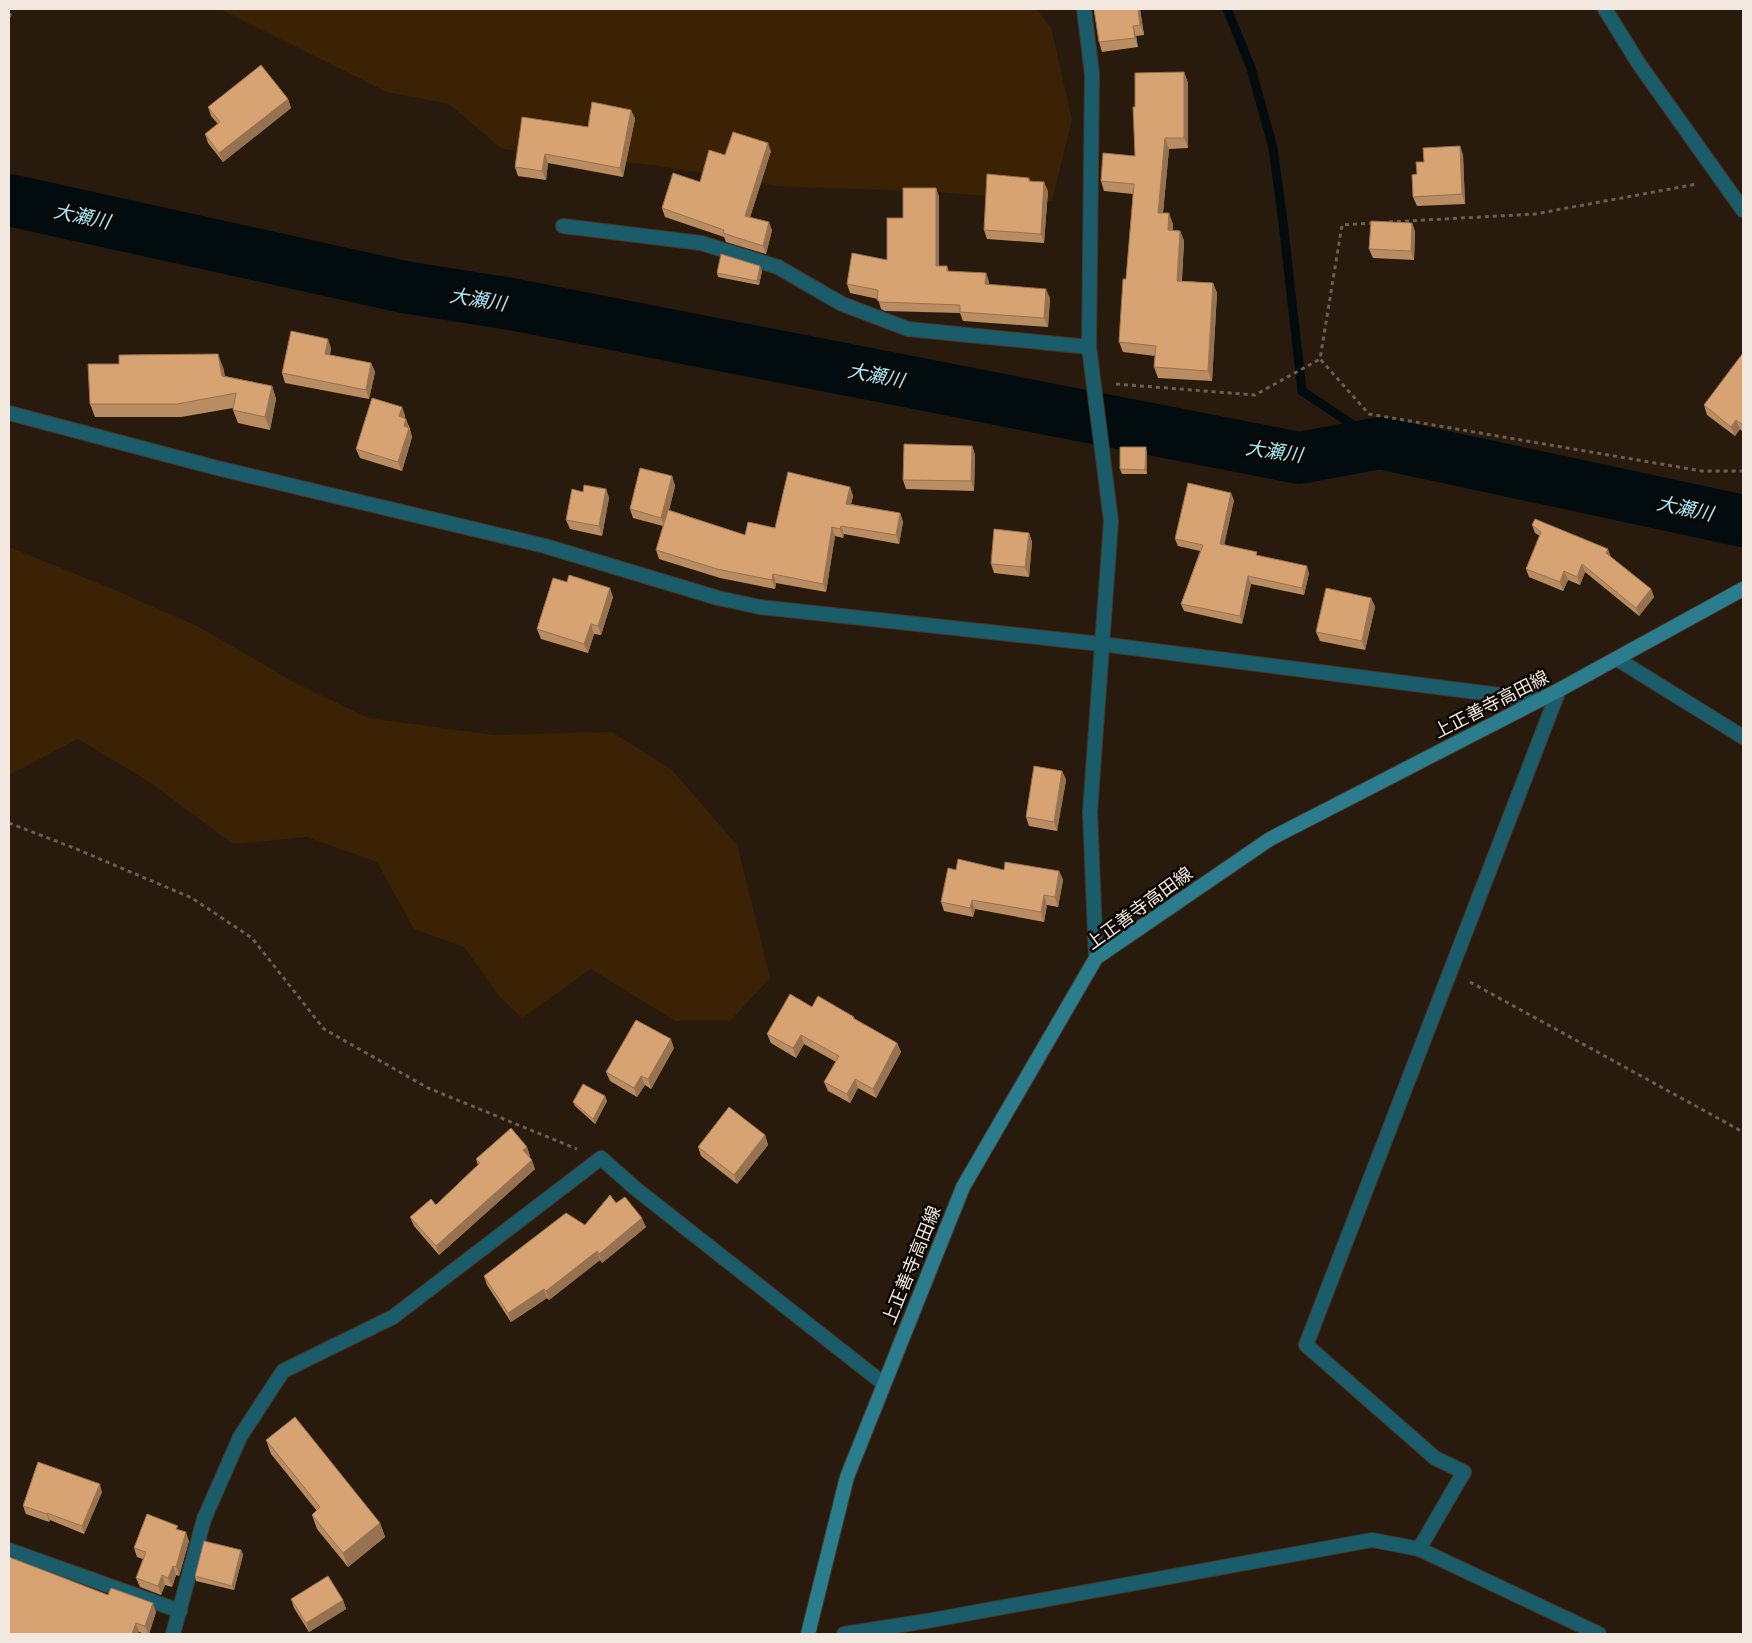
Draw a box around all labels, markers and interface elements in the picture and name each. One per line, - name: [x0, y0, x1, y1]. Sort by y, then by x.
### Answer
- water label: 大瀬川: [52, 198, 114, 234]
- water label: 大瀬川: [448, 283, 510, 316]
- water label: 大瀬川: [846, 358, 908, 393]
- water label: 大瀬川: [1244, 435, 1306, 467]
- water label: 大瀬川: [1655, 490, 1717, 526]
- street label: 上正善寺高田線: [1430, 665, 1552, 743]
- street label: 上正善寺高田線: [1081, 862, 1197, 954]
- street label: 上正善寺高田線: [877, 1202, 945, 1328]

